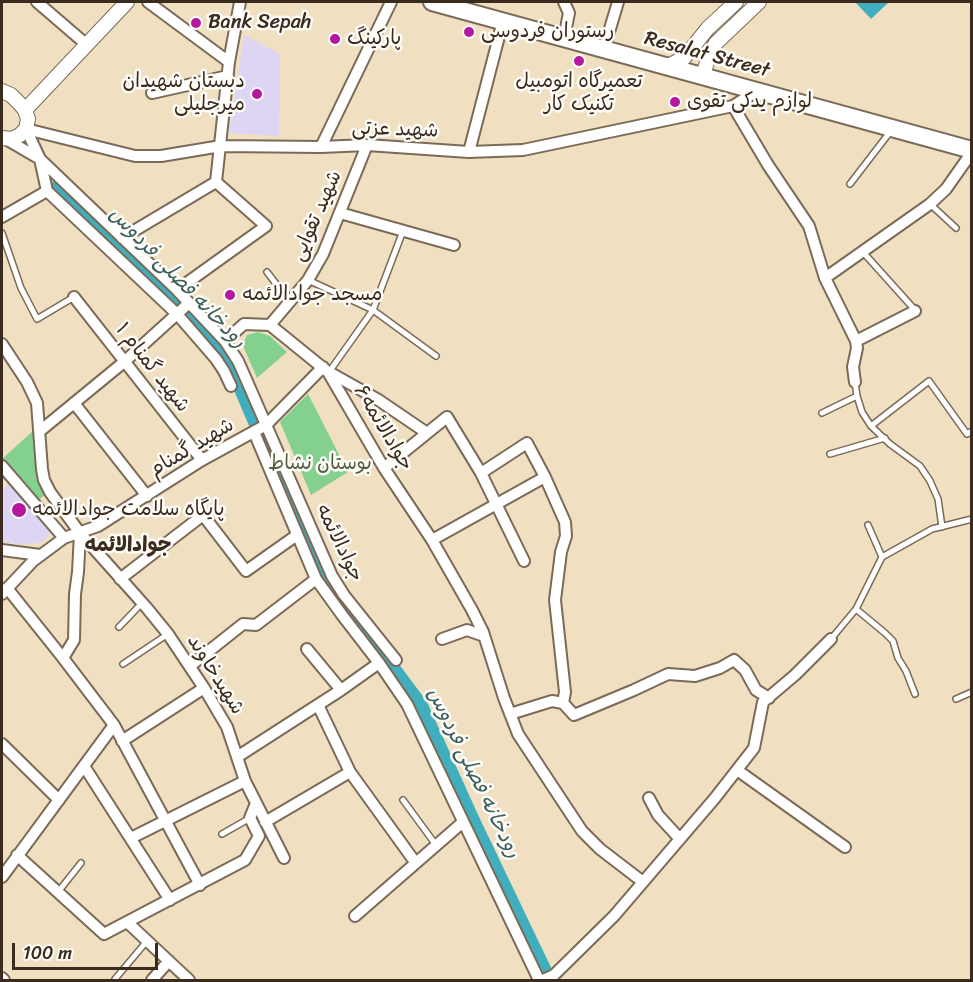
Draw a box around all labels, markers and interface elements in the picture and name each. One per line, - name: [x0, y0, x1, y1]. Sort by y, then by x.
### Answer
- place label: Bank Sepah: [208, 11, 311, 35]
- marker: Bank Sepah: [189, 16, 203, 30]
- place label: رستوران فردوسی: [481, 20, 614, 44]
- marker: رستوران فردوسی: [462, 25, 476, 39]
- place label: پارکینگ: [347, 27, 401, 51]
- street label: Resalat Street: [642, 27, 772, 83]
- marker: پارکینگ: [328, 32, 342, 46]
- marker: تعمیرگاه اتومبیل تکنیک کار: [572, 54, 586, 68]
- place label: دبستان شهیدان میرجلیلی: [122, 70, 245, 117]
- place label: تعمیرگاه اتومبیل تکنیک کار: [515, 70, 643, 117]
- marker: دبستان شهیدان میرجلیلی: [250, 87, 264, 101]
- place label: لوازم یدکی تقوی: [687, 90, 812, 114]
- marker: لوازم یدکی تقوی: [668, 95, 682, 109]
- street label: شهید عزتی: [351, 116, 439, 144]
- street label: شهید تقوایی: [286, 167, 348, 265]
- water label: رودخانه فصلی فردوس: [103, 202, 251, 354]
- place label: مسجد جوادالائمه: [242, 283, 382, 307]
- marker: مسجد جوادالائمه: [223, 288, 237, 302]
- street label: شهید گمنام ۱: [110, 318, 194, 418]
- street label: جوادالائمه۶: [348, 381, 418, 475]
- street label: شهید گمنام: [145, 413, 239, 483]
- park label: بوستان نشاط: [268, 452, 372, 476]
- place label: پایگاه سلامت جوادالائمه: [32, 498, 225, 522]
- street label: جوادالائمه: [310, 500, 368, 586]
- marker: پایگاه سلامت جوادالائمه: [10, 501, 28, 519]
- district label: جوادالائمه: [84, 533, 172, 559]
- street label: شهیدخاوند: [181, 631, 249, 719]
- water label: رودخانه فصلی فردوس: [421, 684, 525, 862]
- scale bar: [15, 931, 160, 969]
- text: 100 m: [23, 937, 72, 969]

